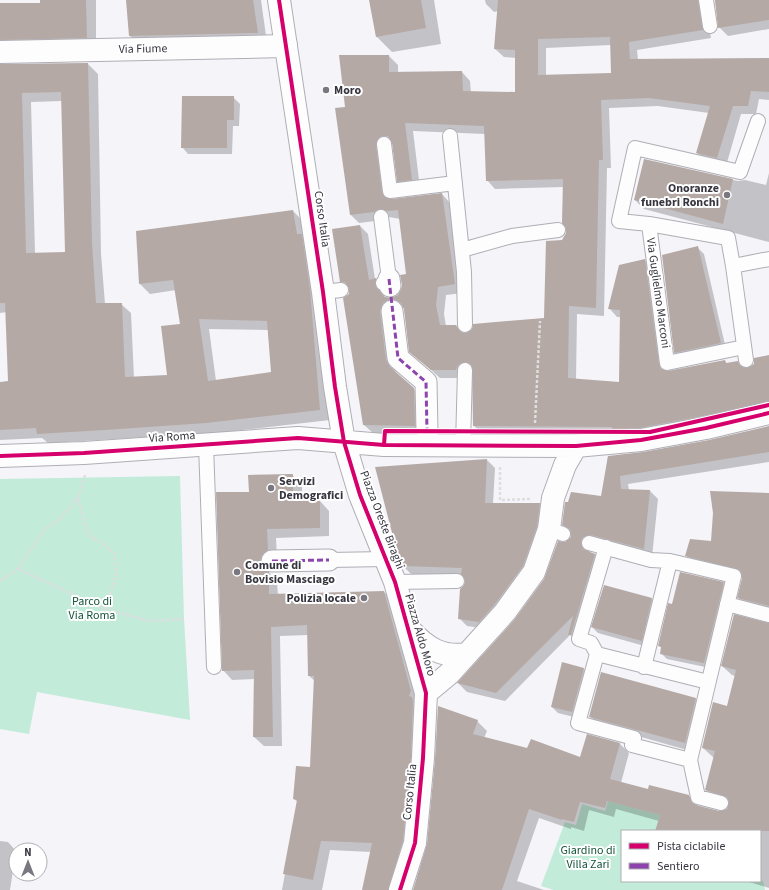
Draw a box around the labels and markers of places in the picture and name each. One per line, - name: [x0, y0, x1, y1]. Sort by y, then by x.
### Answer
- place label: Moro: [334, 82, 361, 99]
- marker: Moro: [321, 85, 331, 95]
- place label: Onoranze funebri Ronchi: [641, 180, 719, 211]
- marker: Onoranze funebri Ronchi: [722, 190, 732, 200]
- place label: Servizi Demografici: [279, 473, 343, 504]
- marker: Servizi Demografici: [266, 483, 276, 493]
- place label: Comune di Bovisio Masciago: [245, 557, 335, 588]
- marker: Comune di Bovisio Masciago: [232, 567, 242, 577]
- place label: Polizia locale: [287, 590, 356, 607]
- marker: Polizia locale: [359, 593, 369, 603]

